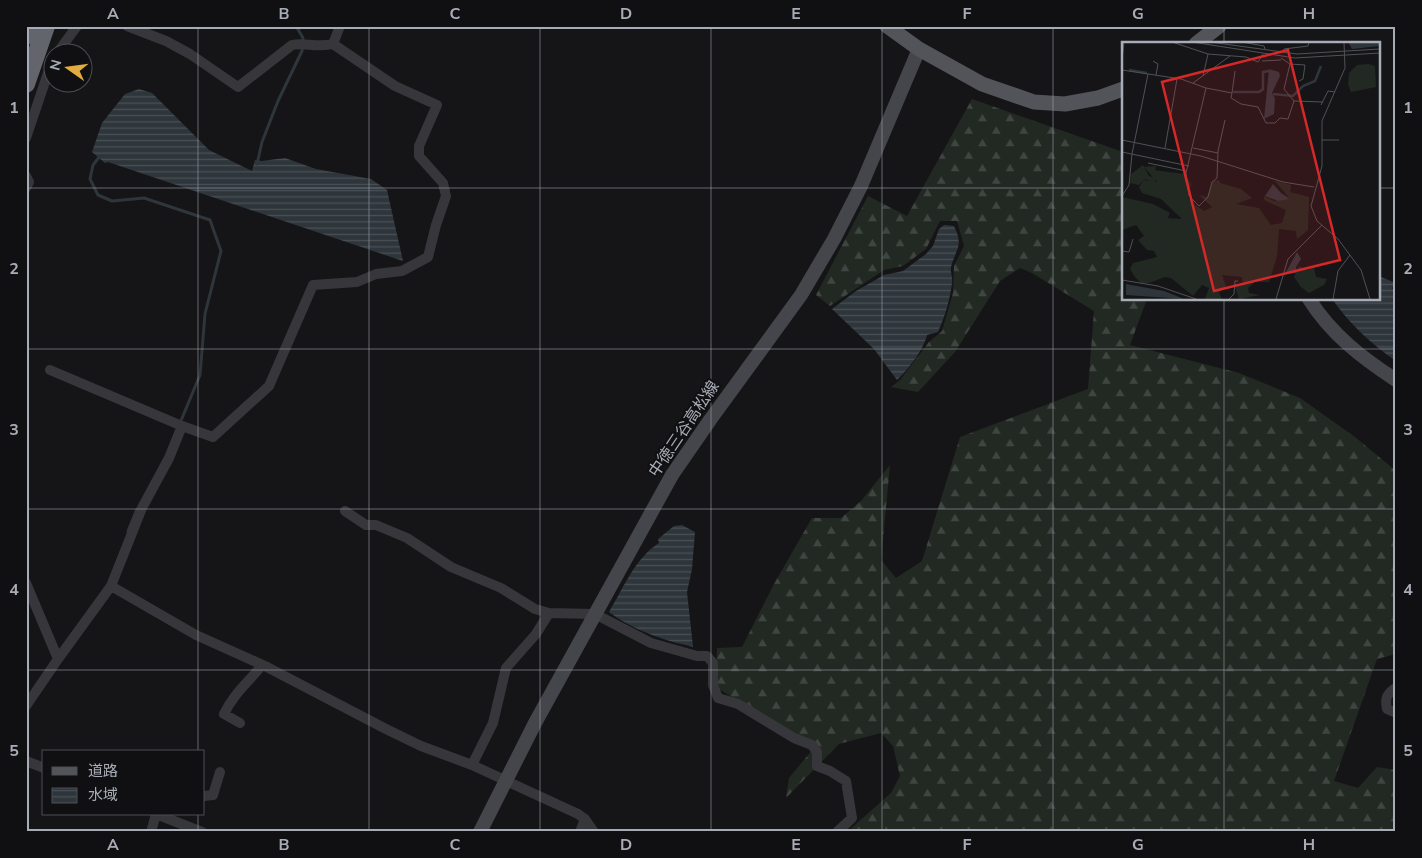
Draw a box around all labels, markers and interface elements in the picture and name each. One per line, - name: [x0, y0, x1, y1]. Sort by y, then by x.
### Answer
- text: A: [107, 3, 119, 25]
- text: B: [278, 3, 290, 25]
- text: C: [450, 3, 461, 25]
- text: D: [620, 3, 632, 25]
- text: E: [791, 3, 801, 25]
- text: F: [963, 3, 972, 25]
- text: G: [1132, 3, 1144, 25]
- text: H: [1303, 3, 1315, 25]
- north arrow: [42, 42, 92, 92]
- inset map: [1122, 42, 1380, 300]
- text: N: [45, 58, 66, 72]
- text: 1: [9, 97, 19, 119]
- text: 1: [1403, 97, 1413, 119]
- text: 2: [9, 258, 19, 280]
- text: 2: [1403, 258, 1413, 280]
- street label: 中徳三谷高松線: [644, 376, 724, 482]
- text: 3: [9, 419, 19, 441]
- text: 3: [1403, 419, 1413, 441]
- text: 4: [9, 579, 19, 601]
- text: 4: [1403, 579, 1413, 601]
- text: 5: [9, 740, 19, 762]
- text: 5: [1403, 740, 1413, 762]
- legend: [42, 750, 205, 816]
- text: 道路: [88, 761, 118, 781]
- text: 水域: [88, 785, 118, 805]
- text: A: [107, 834, 119, 856]
- text: B: [278, 834, 290, 856]
- text: C: [450, 834, 461, 856]
- text: D: [620, 834, 632, 856]
- text: E: [791, 834, 801, 856]
- text: F: [963, 834, 972, 856]
- text: G: [1132, 834, 1144, 856]
- text: H: [1303, 834, 1315, 856]

